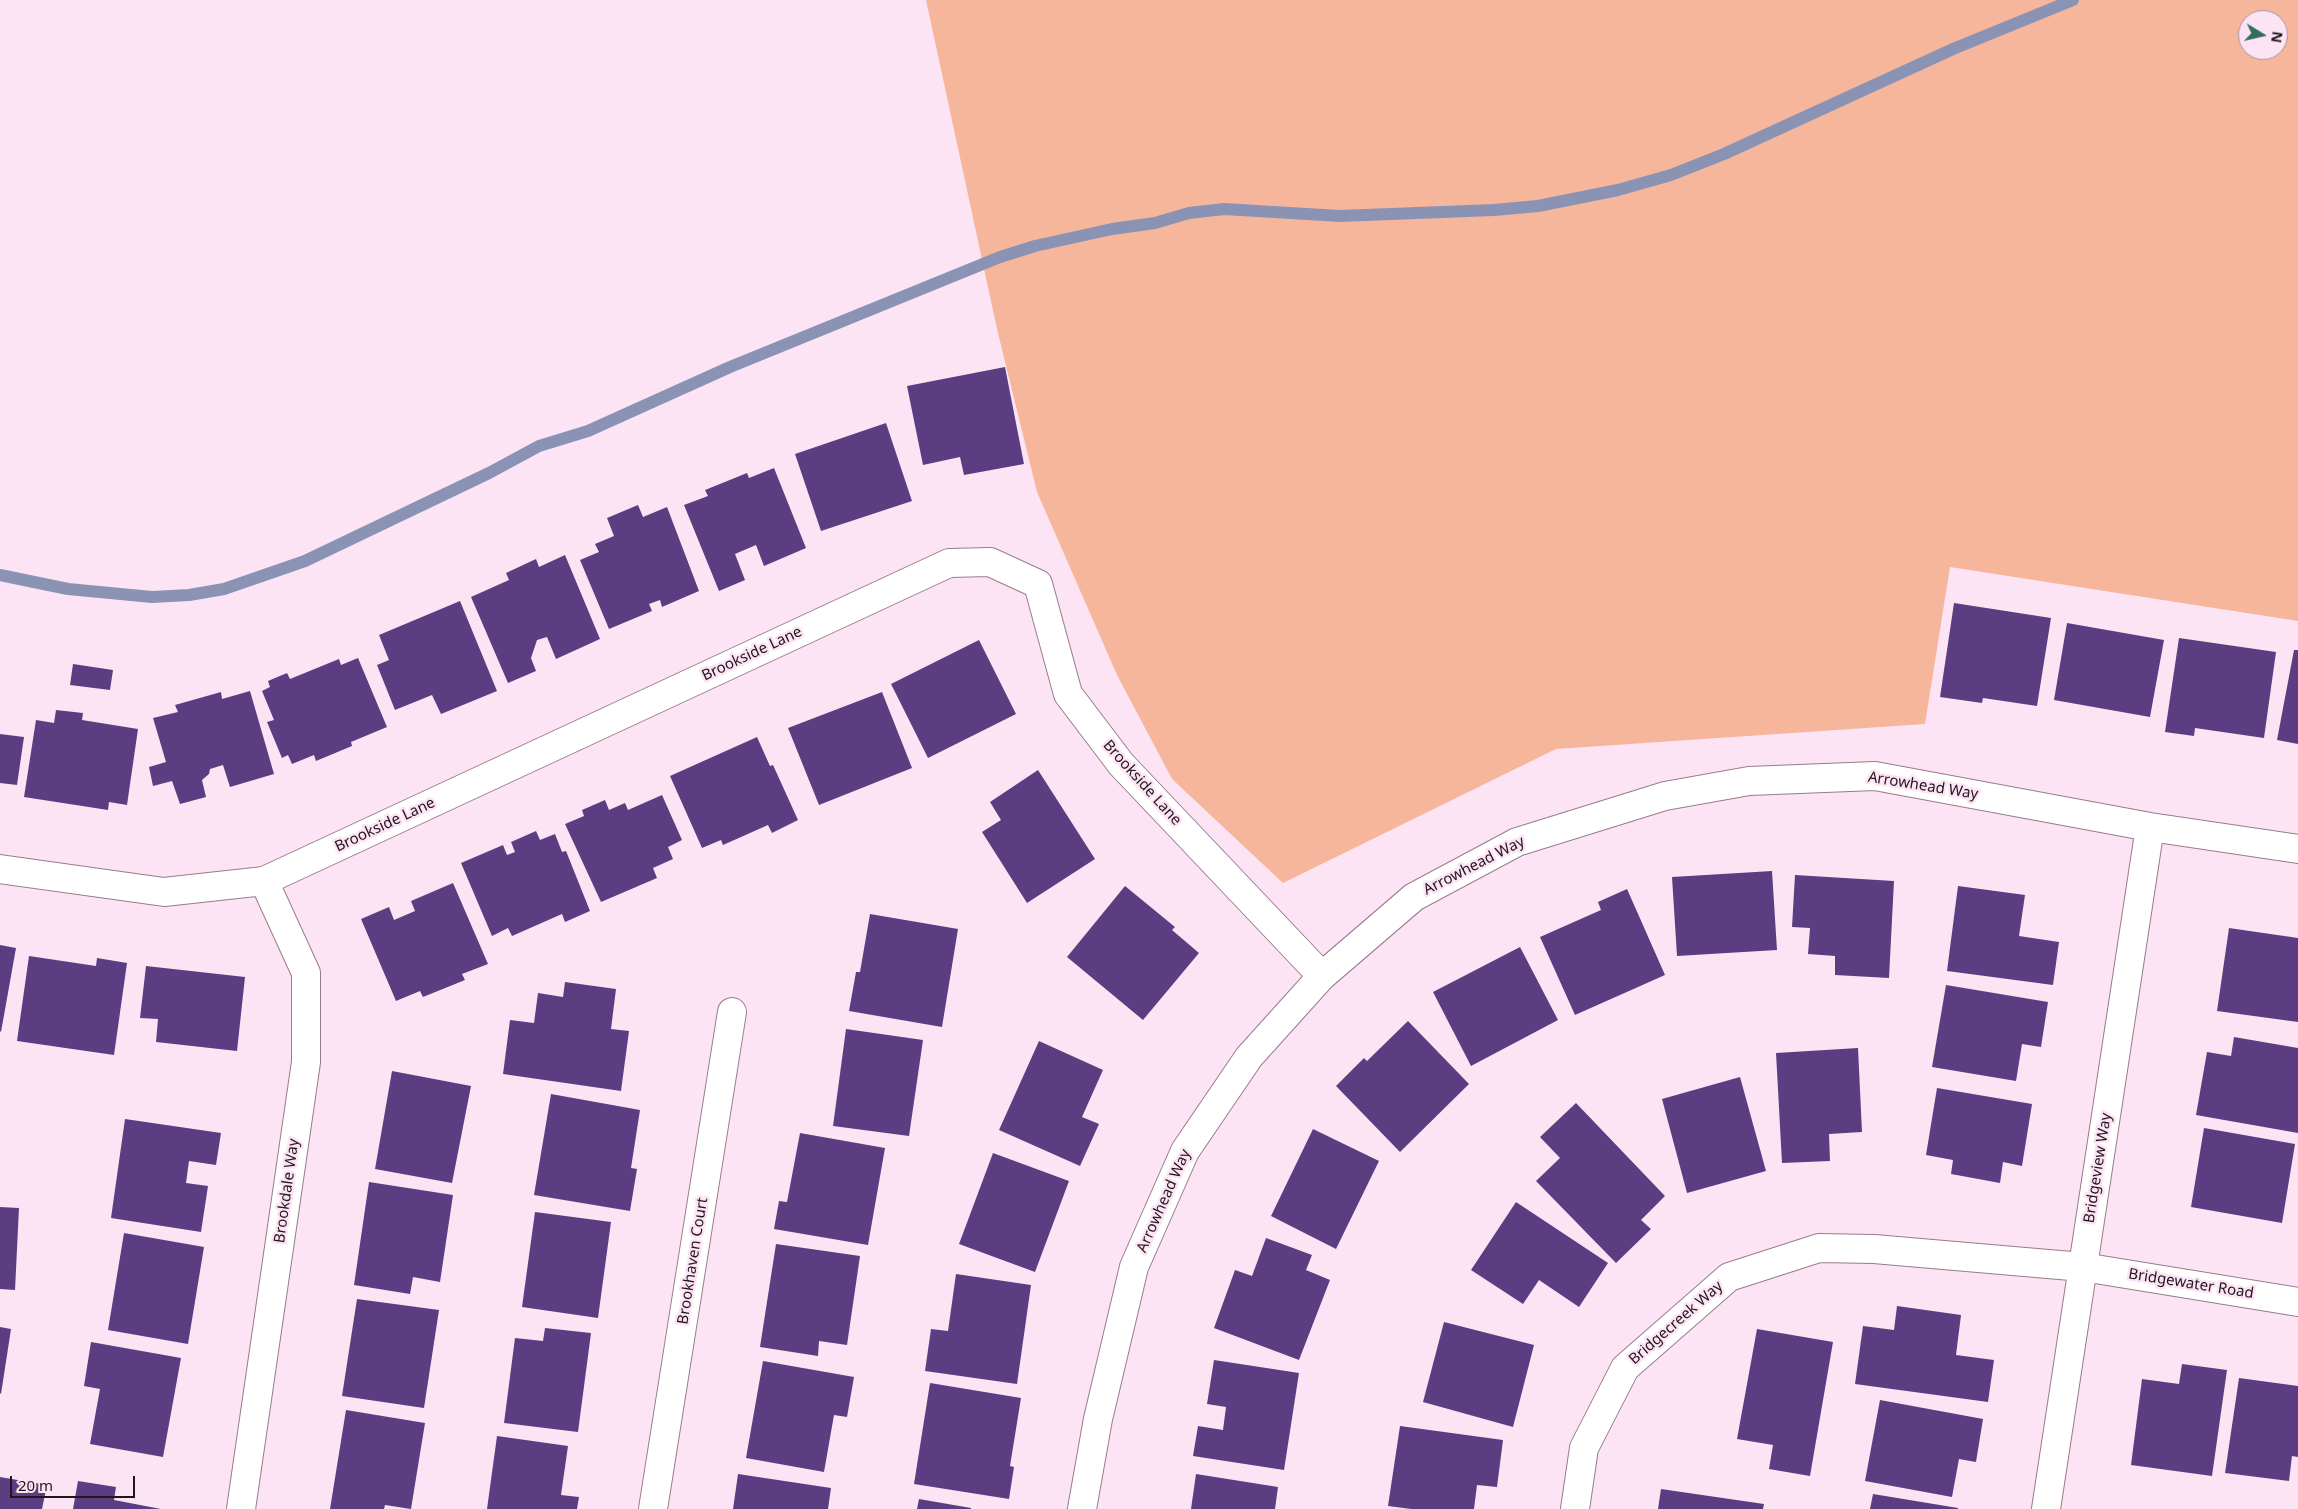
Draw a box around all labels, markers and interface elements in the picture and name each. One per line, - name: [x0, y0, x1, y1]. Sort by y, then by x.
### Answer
- north arrow: [2238, 10, 2288, 60]
- text: N: [2267, 30, 2288, 44]
- street label: Brookside Lane: [699, 623, 805, 685]
- street label: Brookside Lane: [1099, 737, 1185, 829]
- street label: Arrowhead Way: [1867, 768, 1979, 804]
- street label: Brookside Lane: [332, 794, 438, 856]
- street label: Arrowhead Way: [1420, 833, 1528, 899]
- street label: Bridgeview Way: [2080, 1112, 2116, 1224]
- street label: Brookdale Way: [271, 1138, 303, 1244]
- street label: Arrowhead Way: [1133, 1147, 1195, 1255]
- street label: Brookhaven Court: [674, 1196, 712, 1326]
- street label: Bridgewater Road: [2127, 1265, 2255, 1303]
- street label: Bridgecreek Way: [1625, 1277, 1727, 1369]
- scale bar: [12, 1466, 138, 1498]
- text: 20 m: [18, 1475, 53, 1495]

